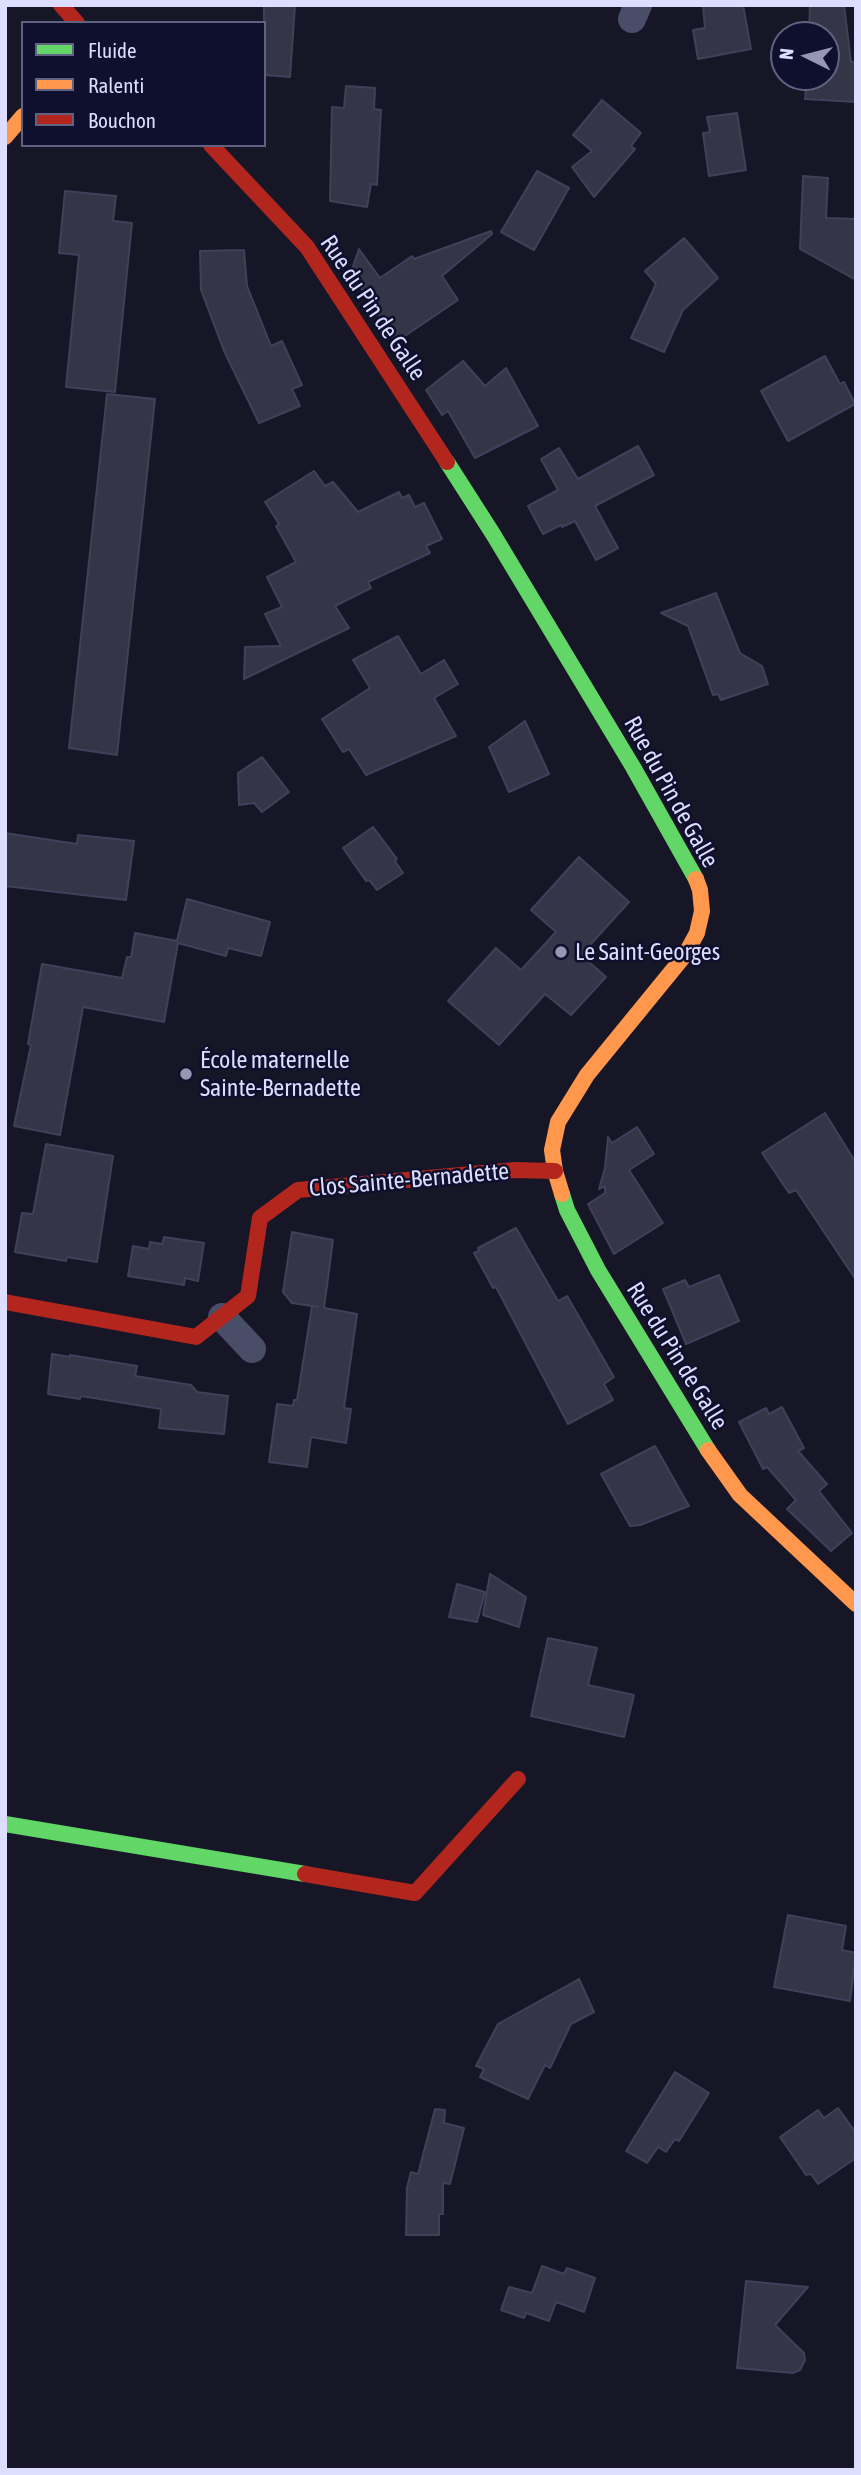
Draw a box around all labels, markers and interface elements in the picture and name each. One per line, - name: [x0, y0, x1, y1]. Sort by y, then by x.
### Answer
- legend: [21, 21, 266, 147]
- north arrow: [770, 21, 840, 91]
- text: Fluide: [88, 38, 137, 62]
- text: N: [775, 47, 798, 61]
- text: Ralenti: [88, 73, 144, 97]
- text: Bouchon: [88, 108, 156, 132]
- street label: Rue du Pin de Galle: [314, 230, 432, 386]
- street label: Rue du Pin de Galle: [618, 711, 724, 873]
- place label: Le Saint-Georges: [575, 938, 720, 966]
- marker: Le Saint-Georges: [553, 944, 569, 960]
- place label: École maternelle Sainte-Bernadette: [200, 1046, 361, 1102]
- marker: École maternelle Sainte-Bernadette: [178, 1066, 194, 1082]
- street label: Clos Sainte-Bernadette: [308, 1157, 510, 1203]
- street label: Rue du Pin de Galle: [620, 1277, 734, 1435]

